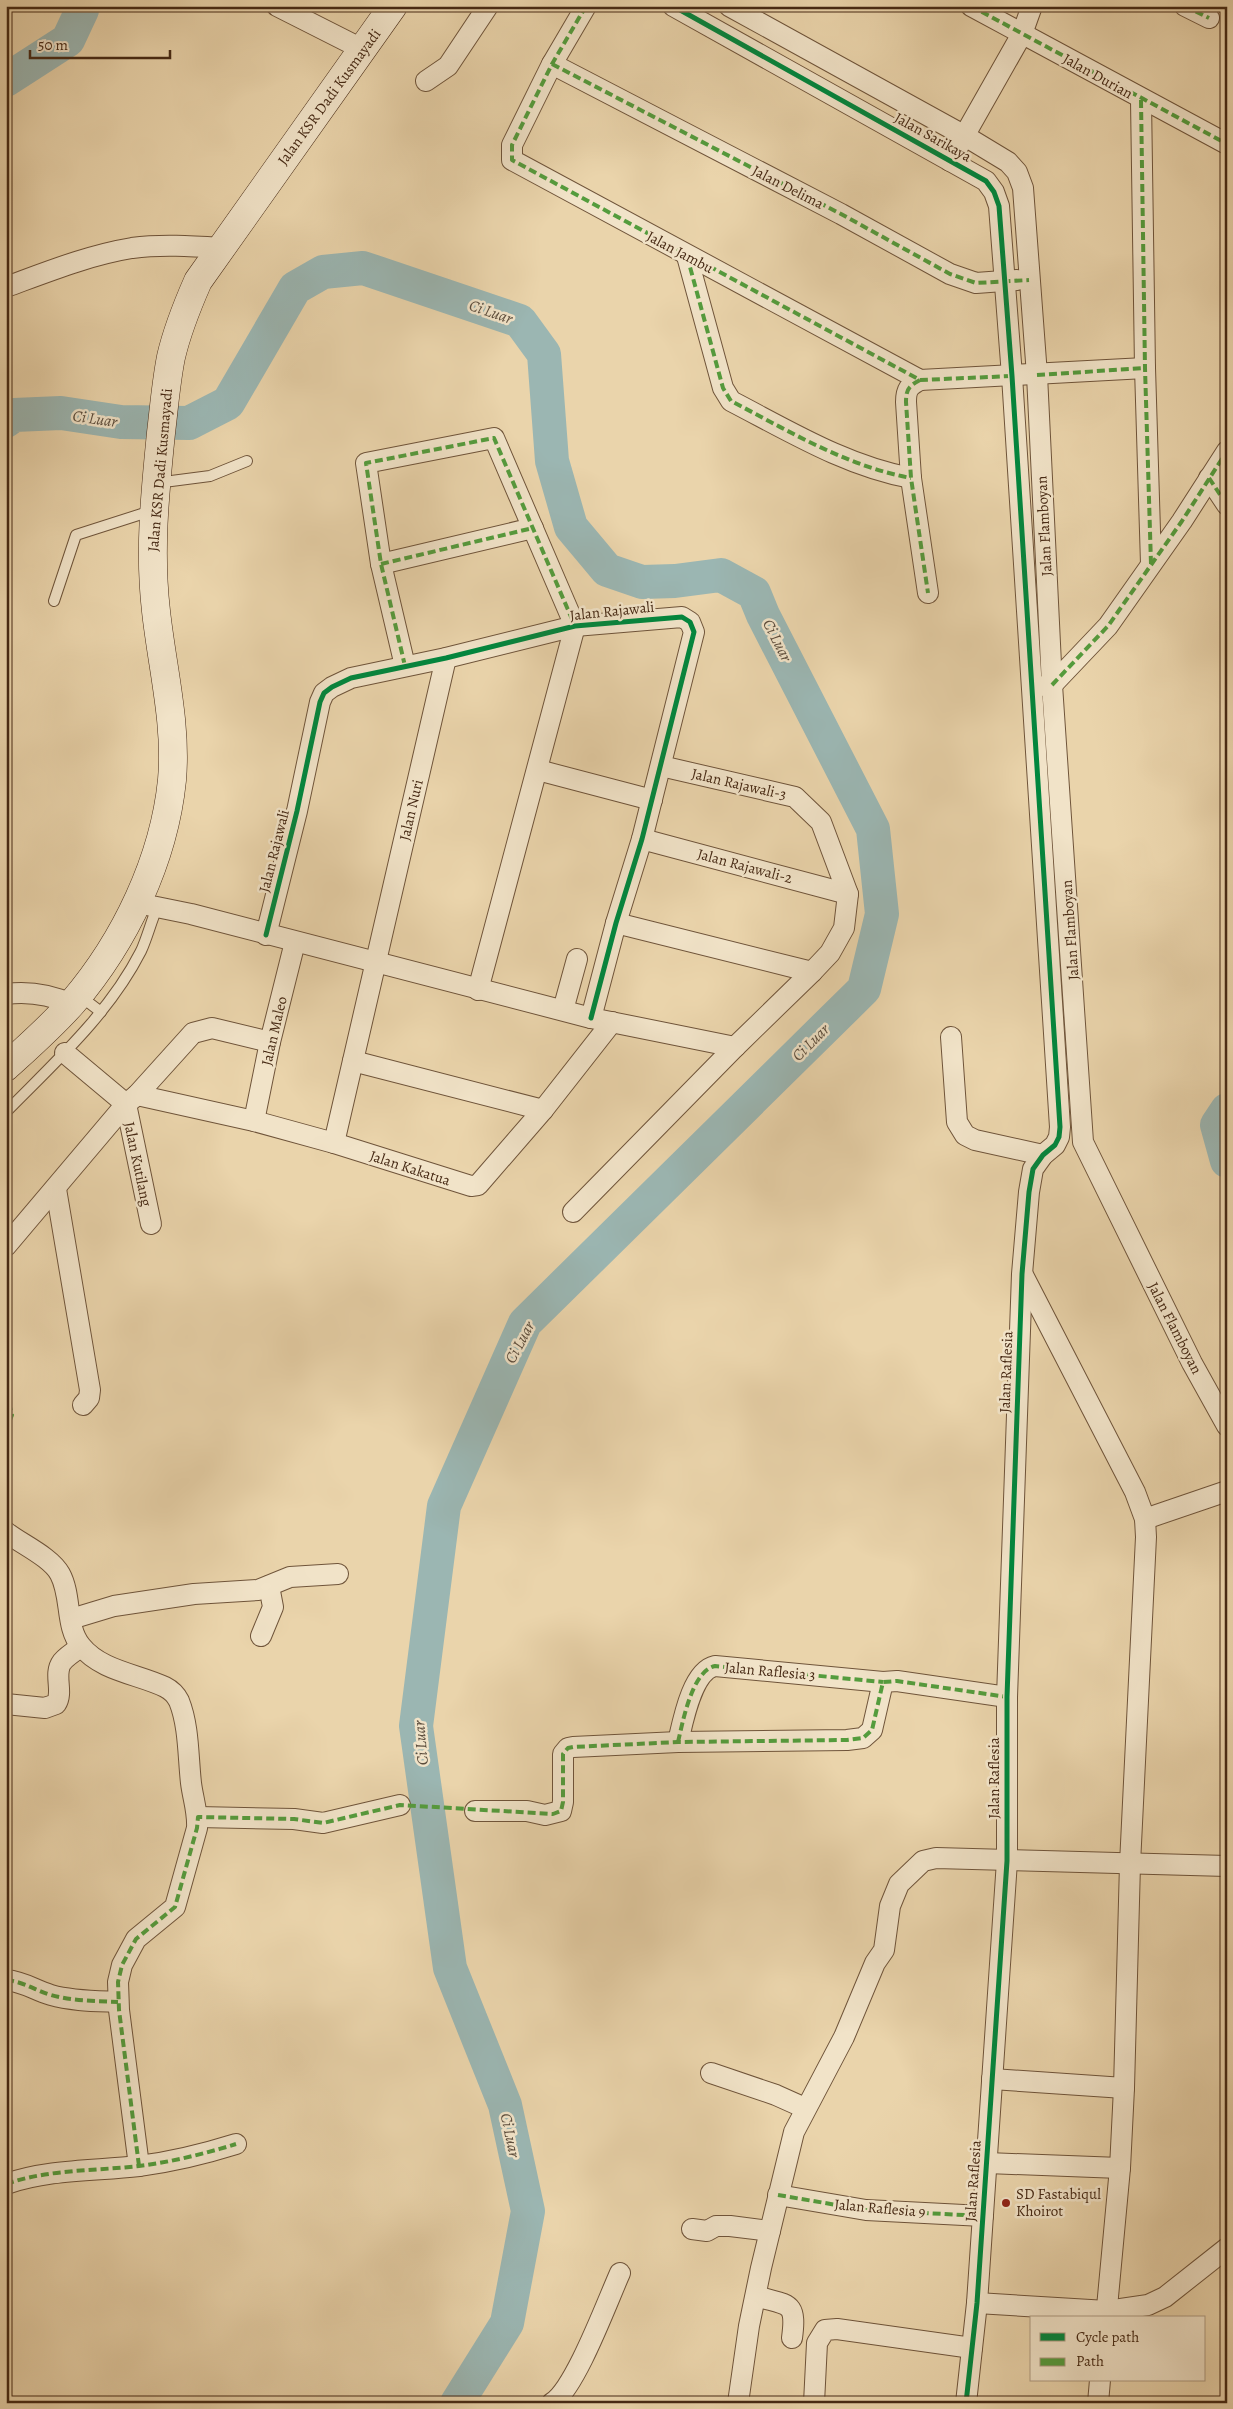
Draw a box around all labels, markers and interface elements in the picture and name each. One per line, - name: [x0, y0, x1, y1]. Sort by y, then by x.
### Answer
- street label: Jalan KSR Dadi Kusmayadi: [273, 25, 385, 169]
- scale bar: [30, 28, 170, 60]
- text: 50 m: [38, 35, 68, 55]
- street label: Jalan Durian: [1059, 49, 1137, 103]
- street label: Jalan Sarikaya: [891, 108, 975, 166]
- street label: Jalan Delima: [749, 160, 827, 214]
- street label: Jalan Jambu: [643, 226, 718, 278]
- water label: Ci Luar: [466, 294, 516, 330]
- street label: Jalan KSR Dadi Kusmayadi: [143, 388, 177, 552]
- water label: Ci Luar: [71, 405, 119, 433]
- street label: Jalan Flamboyan: [1031, 475, 1057, 577]
- street label: Jalan Rajawali: [569, 597, 655, 625]
- water label: Ci Luar: [757, 616, 797, 666]
- street label: Jalan Rajawali-3: [690, 763, 788, 805]
- street label: Jalan Nuri: [394, 777, 428, 843]
- street label: Jalan Rajawali: [254, 807, 294, 895]
- street label: Jalan Rajawali-2: [695, 844, 795, 888]
- street label: Jalan Flamboyan: [1057, 879, 1083, 981]
- street label: Jalan Maleo: [256, 994, 292, 1068]
- water label: Ci Luar: [787, 1019, 835, 1066]
- street label: Jalan Kutilang: [119, 1120, 157, 1209]
- street label: Jalan Kakatua: [367, 1146, 453, 1190]
- street label: Jalan Flamboyan: [1143, 1279, 1207, 1377]
- water label: Ci Luar: [500, 1317, 540, 1367]
- street label: Jalan Raflesia: [995, 1331, 1017, 1413]
- street label: Jalan Raflesia 3: [724, 1657, 816, 1685]
- water label: Ci Luar: [408, 1719, 434, 1766]
- street label: Jalan Raflesia: [984, 1737, 1004, 1819]
- water label: Ci Luar: [495, 2111, 526, 2160]
- street label: Jalan Raflesia: [960, 2140, 986, 2222]
- place label: SD Fastabiqul Khoirot: [1016, 2184, 1101, 2221]
- street label: Jalan Raflesia 9: [834, 2194, 927, 2222]
- marker: SD Fastabiqul Khoirot: [1000, 2197, 1012, 2209]
- legend: [1030, 2316, 1206, 2382]
- text: Cycle path: [1076, 2327, 1139, 2347]
- text: Path: [1076, 2351, 1104, 2371]

